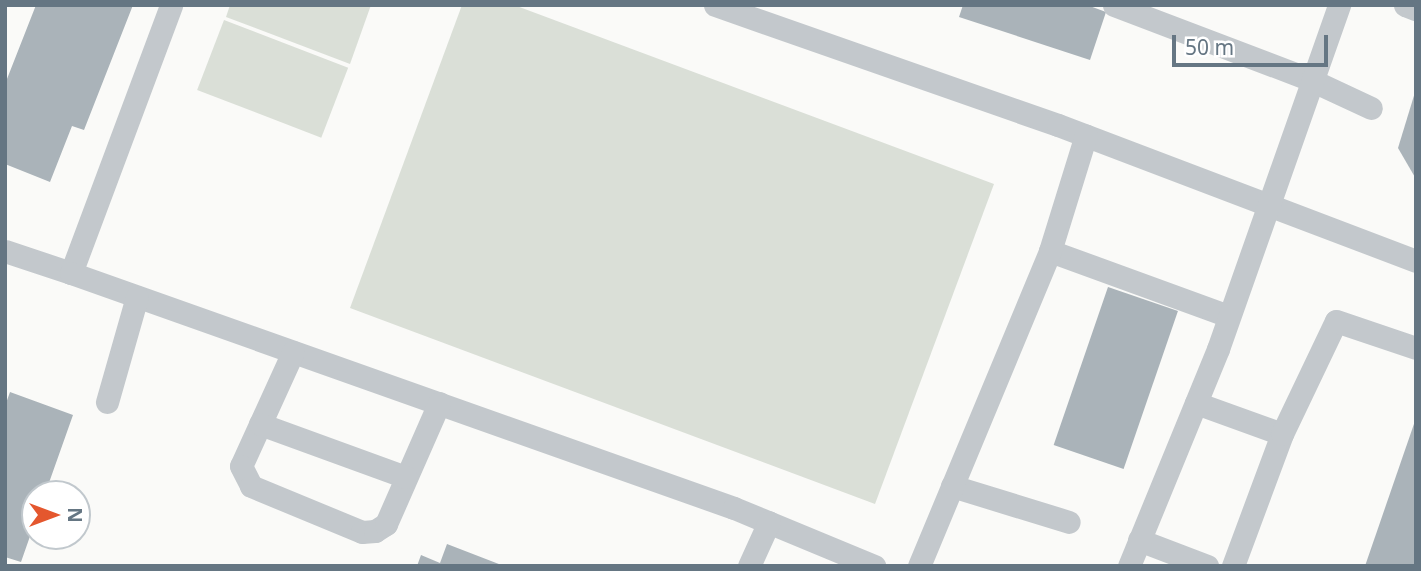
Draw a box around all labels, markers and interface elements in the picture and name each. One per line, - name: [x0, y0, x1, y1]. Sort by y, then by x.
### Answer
- scale bar: [1176, 21, 1332, 65]
- text: 50 m: [1185, 33, 1234, 61]
- north arrow: [21, 480, 91, 550]
- text: N: [62, 507, 88, 523]

